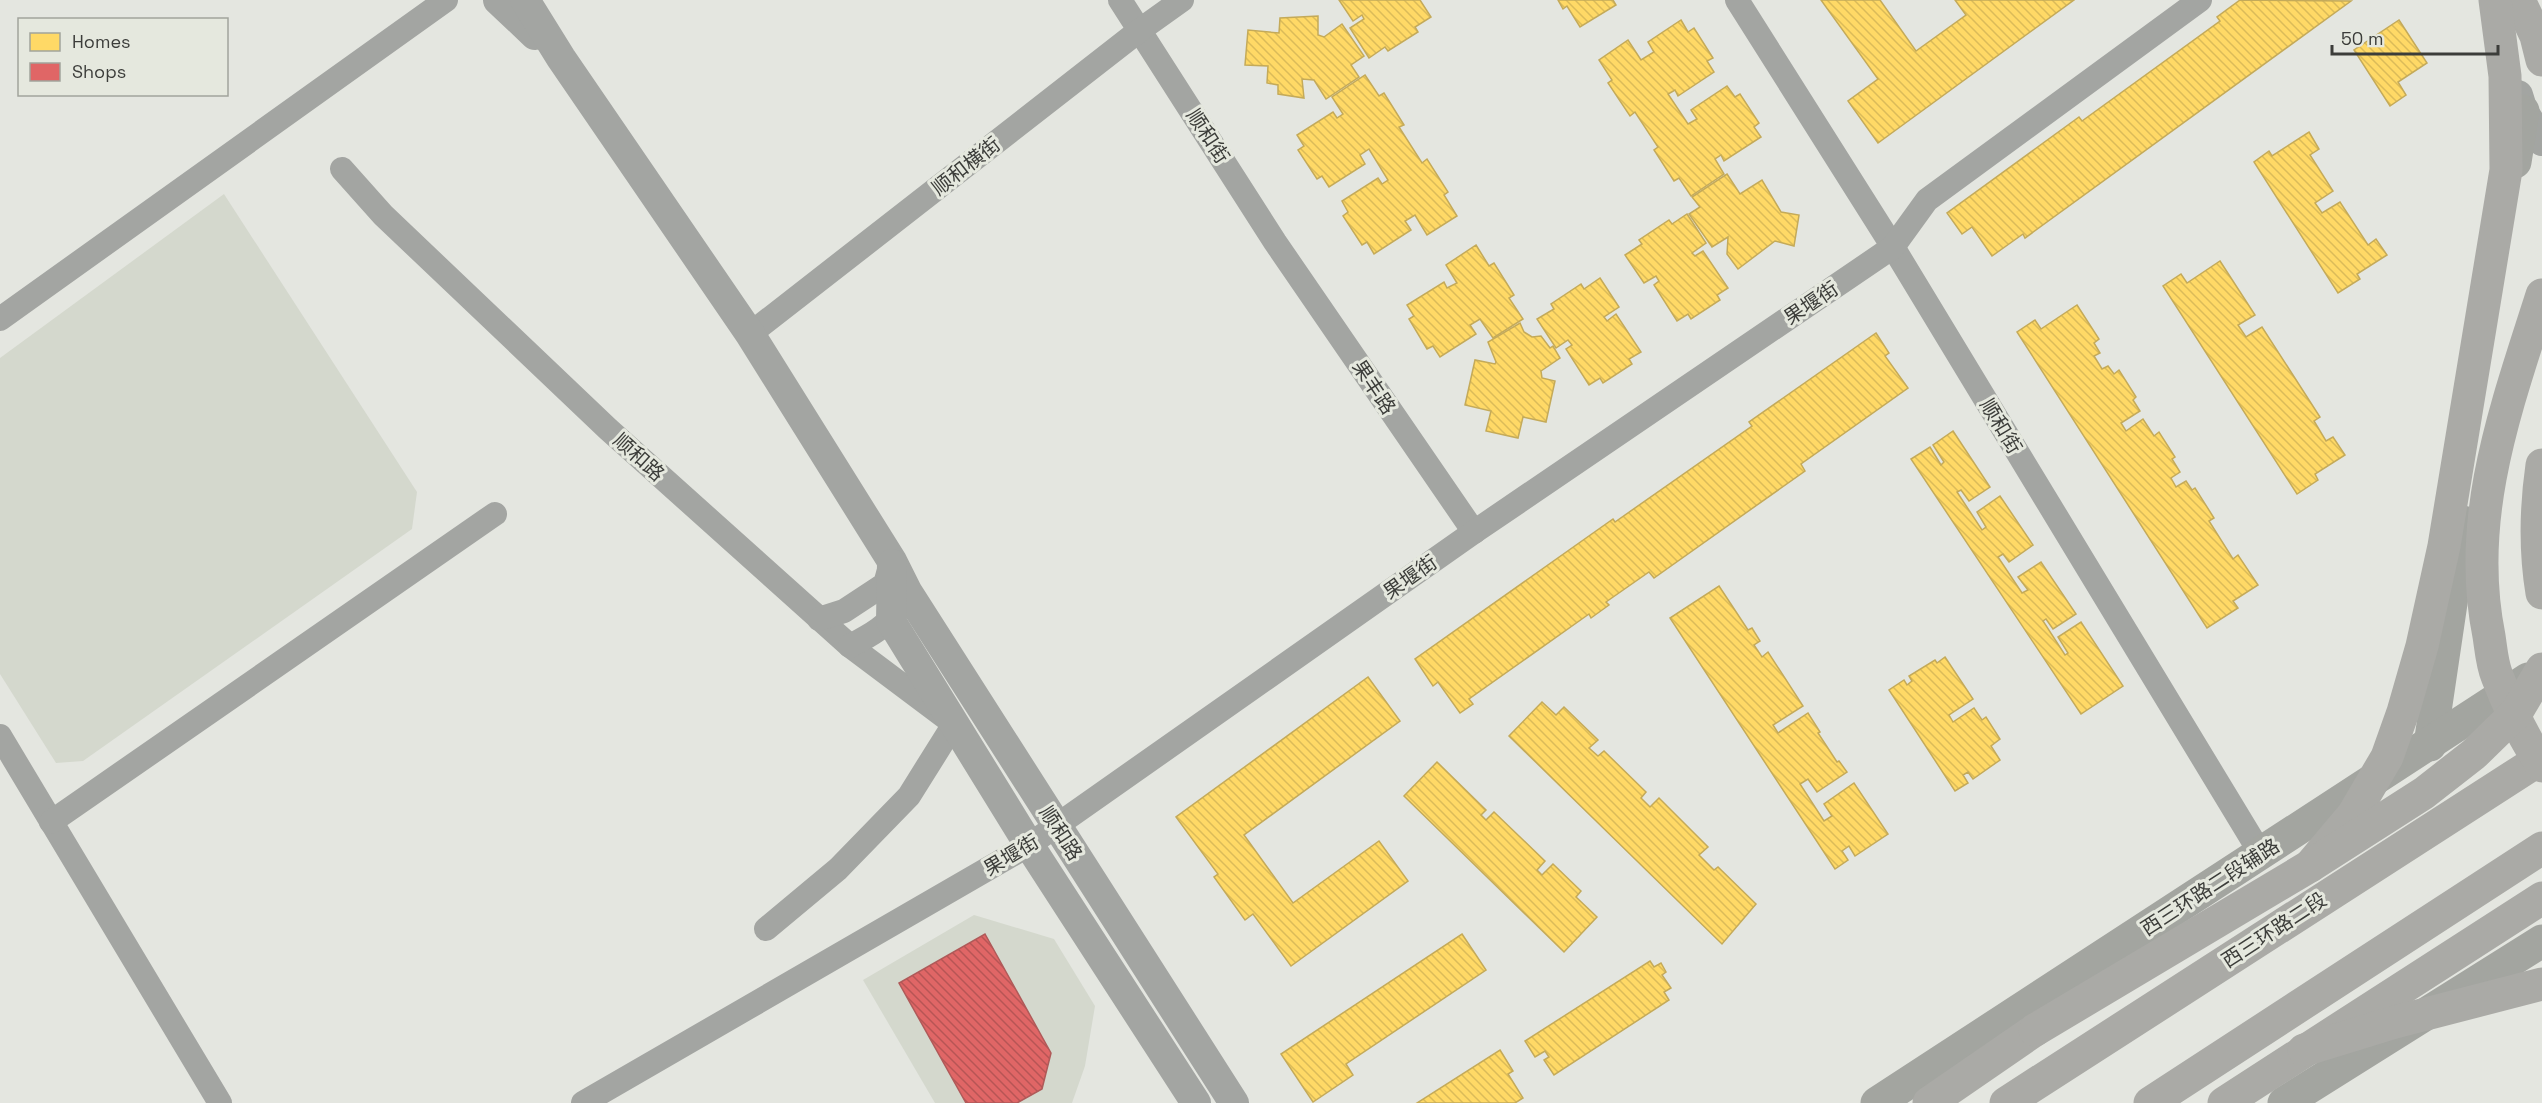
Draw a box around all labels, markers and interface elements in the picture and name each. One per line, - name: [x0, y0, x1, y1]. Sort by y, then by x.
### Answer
- legend: [18, 18, 228, 96]
- scale bar: [2332, 18, 2498, 56]
- text: 50 m: [2341, 27, 2383, 50]
- text: Homes: [72, 30, 131, 53]
- text: Shops: [72, 60, 126, 83]
- street label: 顺和街: [1181, 104, 1235, 168]
- street label: 顺和横街: [926, 131, 1006, 201]
- street label: 果堰街: [1779, 275, 1843, 331]
- street label: 果丰路: [1346, 355, 1402, 419]
- street label: 顺和街: [1974, 394, 2028, 458]
- street label: 顺和路: [608, 427, 670, 487]
- street label: 果堰街: [1378, 549, 1442, 605]
- street label: 顺和路: [1034, 801, 1088, 865]
- street label: 果堰街: [979, 828, 1043, 882]
- street label: 西三环路二段辅路: [2136, 833, 2284, 941]
- street label: 西三环路二段: [2217, 887, 2331, 973]

